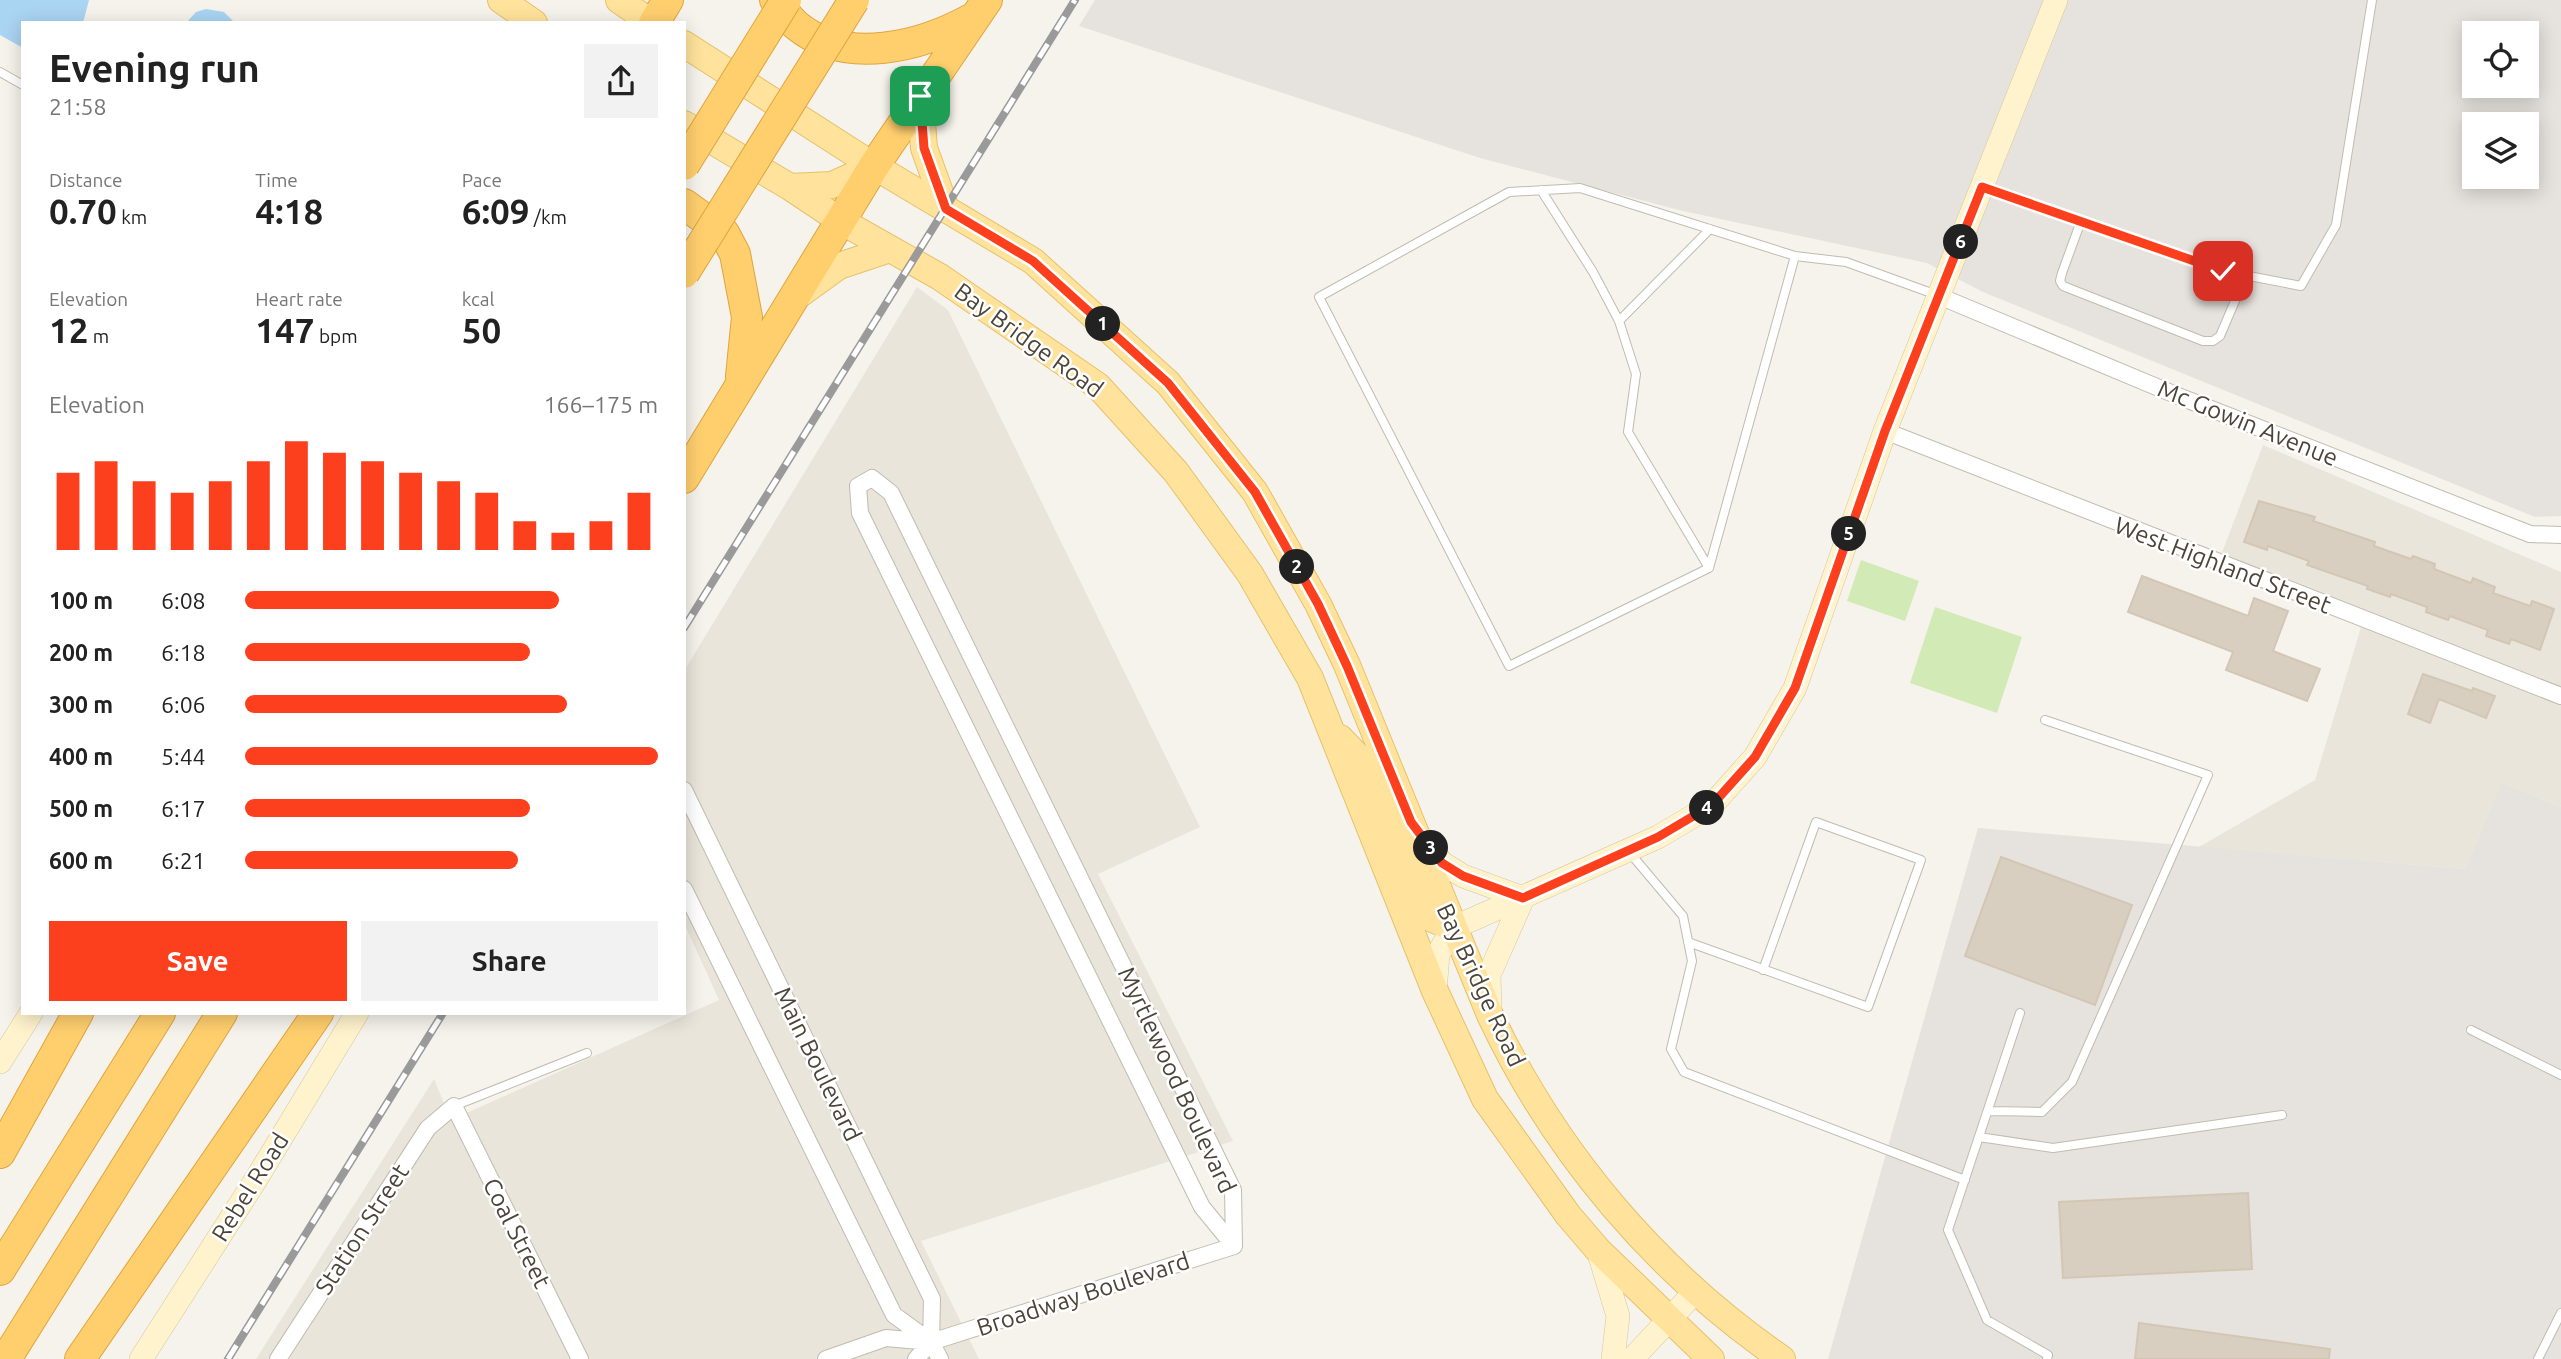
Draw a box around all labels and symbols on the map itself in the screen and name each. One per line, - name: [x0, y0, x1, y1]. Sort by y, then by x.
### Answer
- pin: [890, 66, 950, 126]
- pin: 6: [1944, 224, 1979, 260]
- pin: [2193, 241, 2253, 301]
- street label: Bay Bridge Road: [950, 277, 1108, 403]
- pin: 1: [1086, 306, 1120, 342]
- street label: Mc Gowin Avenue: [2154, 375, 2342, 471]
- street label: West Highland Street: [2111, 511, 2335, 619]
- pin: 5: [1832, 516, 1867, 552]
- pin: 2: [1280, 550, 1314, 584]
- pin: 4: [1690, 790, 1724, 826]
- pin: 3: [1414, 830, 1448, 866]
- street label: Bay Bridge Road: [1431, 899, 1531, 1071]
- street label: Myrtlewood Boulevard: [1113, 963, 1241, 1197]
- street label: Main Boulevard: [769, 983, 867, 1145]
- street label: Rebel Road: [206, 1128, 294, 1246]
- street label: Station Street: [310, 1158, 414, 1299]
- street label: Coal Street: [478, 1173, 556, 1293]
- street label: Broadway Boulevard: [973, 1247, 1193, 1341]

